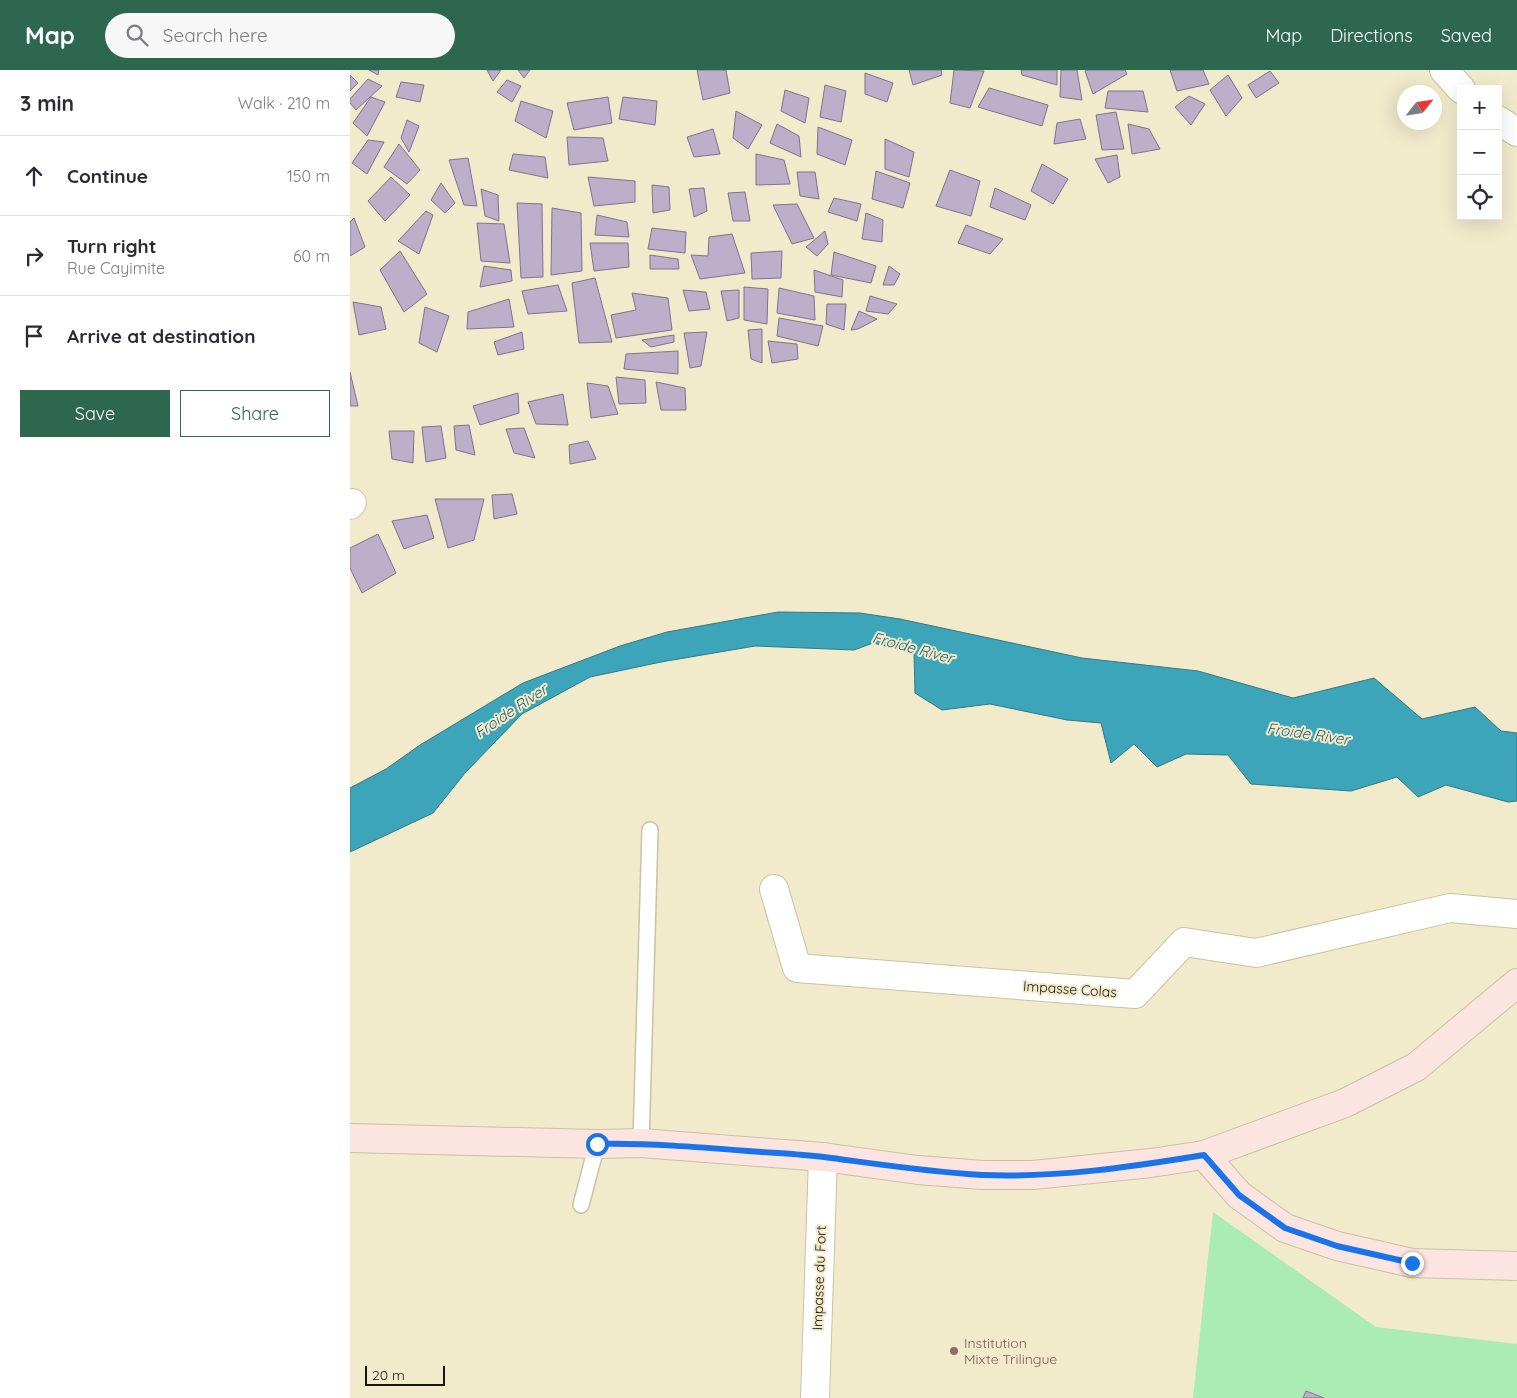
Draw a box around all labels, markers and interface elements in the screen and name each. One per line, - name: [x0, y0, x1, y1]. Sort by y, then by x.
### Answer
- search box: [105, 13, 455, 58]
- text: Map: [25, 20, 75, 50]
- icon: search: [123, 21, 151, 49]
- text: Search here: [163, 23, 268, 47]
- text: Map: [1265, 24, 1302, 47]
- text: Directions: [1330, 24, 1413, 47]
- text: Saved: [1441, 24, 1492, 47]
- north arrow: [1397, 85, 1442, 130]
- map controls: [1457, 85, 1502, 220]
- button: +: [1457, 85, 1502, 130]
- text: 3 min: [20, 90, 74, 116]
- text: Walk · 210 m: [238, 93, 330, 113]
- button: −: [1457, 130, 1502, 175]
- icon: ahead: [20, 162, 48, 190]
- text: Continue: [67, 164, 148, 188]
- text: 150 m: [287, 166, 330, 186]
- button: locate: [1457, 175, 1502, 220]
- text: Turn right: [67, 234, 156, 258]
- icon: right: [20, 242, 48, 270]
- text: 60 m: [293, 246, 330, 266]
- text: Rue Cayimite: [67, 258, 165, 278]
- icon: arrive: [20, 322, 48, 350]
- text: Arrive at destination: [67, 324, 256, 348]
- button: Save: [20, 390, 170, 437]
- button: Share: [180, 390, 330, 437]
- water label: Froide River: [871, 628, 958, 668]
- water label: Froide River: [471, 678, 552, 742]
- water label: Froide River: [1266, 718, 1353, 749]
- street label: Impasse Colas: [1023, 977, 1117, 1001]
- route start: [586, 1133, 609, 1156]
- street label: Impasse du Fort: [808, 1225, 830, 1331]
- route end: [1401, 1252, 1424, 1275]
- place label: Institution Mixte Trilingue: [964, 1334, 1057, 1368]
- marker: Institution Mixte Trilingue: [948, 1345, 960, 1357]
- scale bar: [365, 1363, 445, 1386]
- text: 20 m: [372, 1366, 405, 1384]

